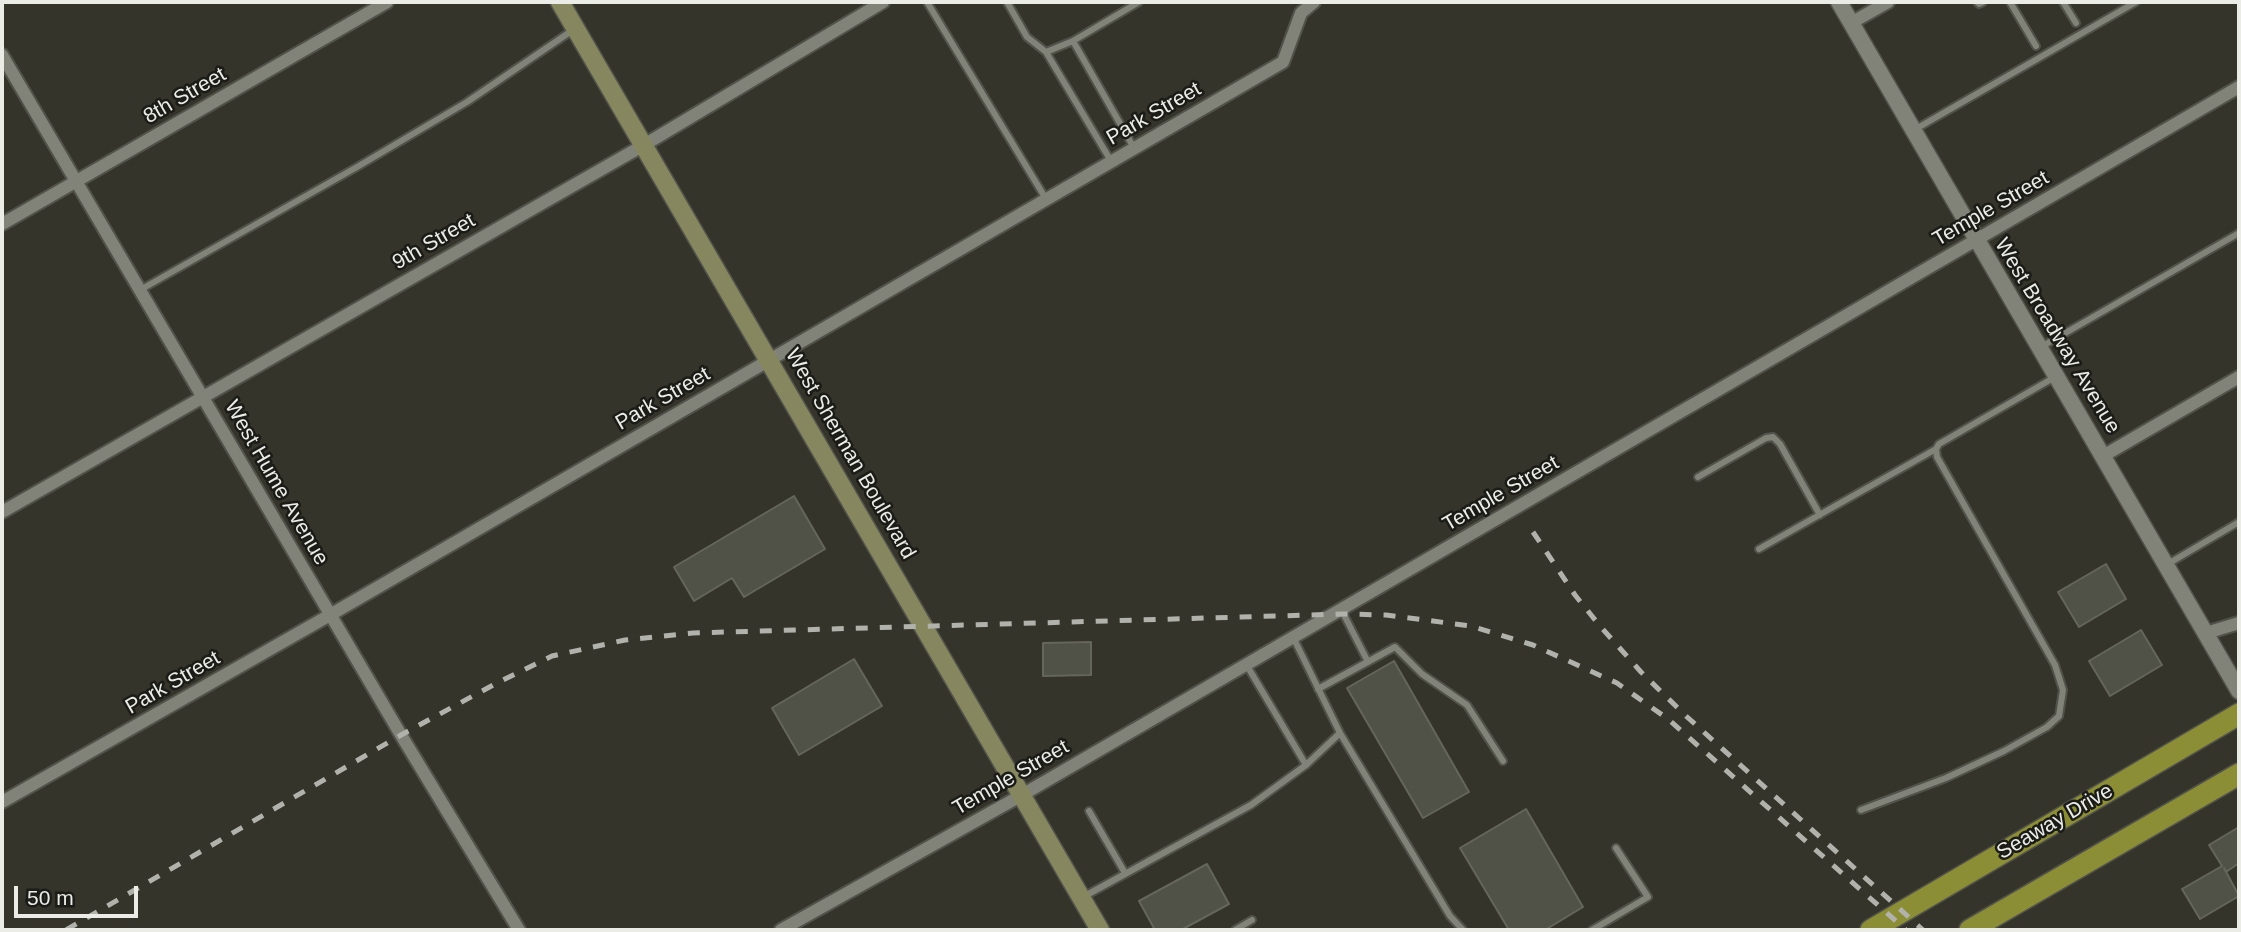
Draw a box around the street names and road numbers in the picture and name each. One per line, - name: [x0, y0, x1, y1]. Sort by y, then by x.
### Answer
- street label: 8th Street: [139, 62, 231, 130]
- street label: Park Street: [1102, 77, 1206, 151]
- street label: Temple Street: [1929, 166, 2053, 252]
- street label: 9th Street: [388, 208, 480, 276]
- street label: West Broadway Avenue: [1989, 234, 2125, 438]
- street label: West Sherman Boulevard: [779, 344, 921, 564]
- street label: Park Street: [611, 362, 715, 436]
- street label: West Hume Avenue: [219, 396, 333, 570]
- street label: Temple Street: [1439, 451, 1563, 537]
- street label: Park Street: [121, 646, 225, 720]
- street label: Temple Street: [949, 735, 1073, 821]
- street label: Seaway Drive: [1993, 779, 2117, 865]

